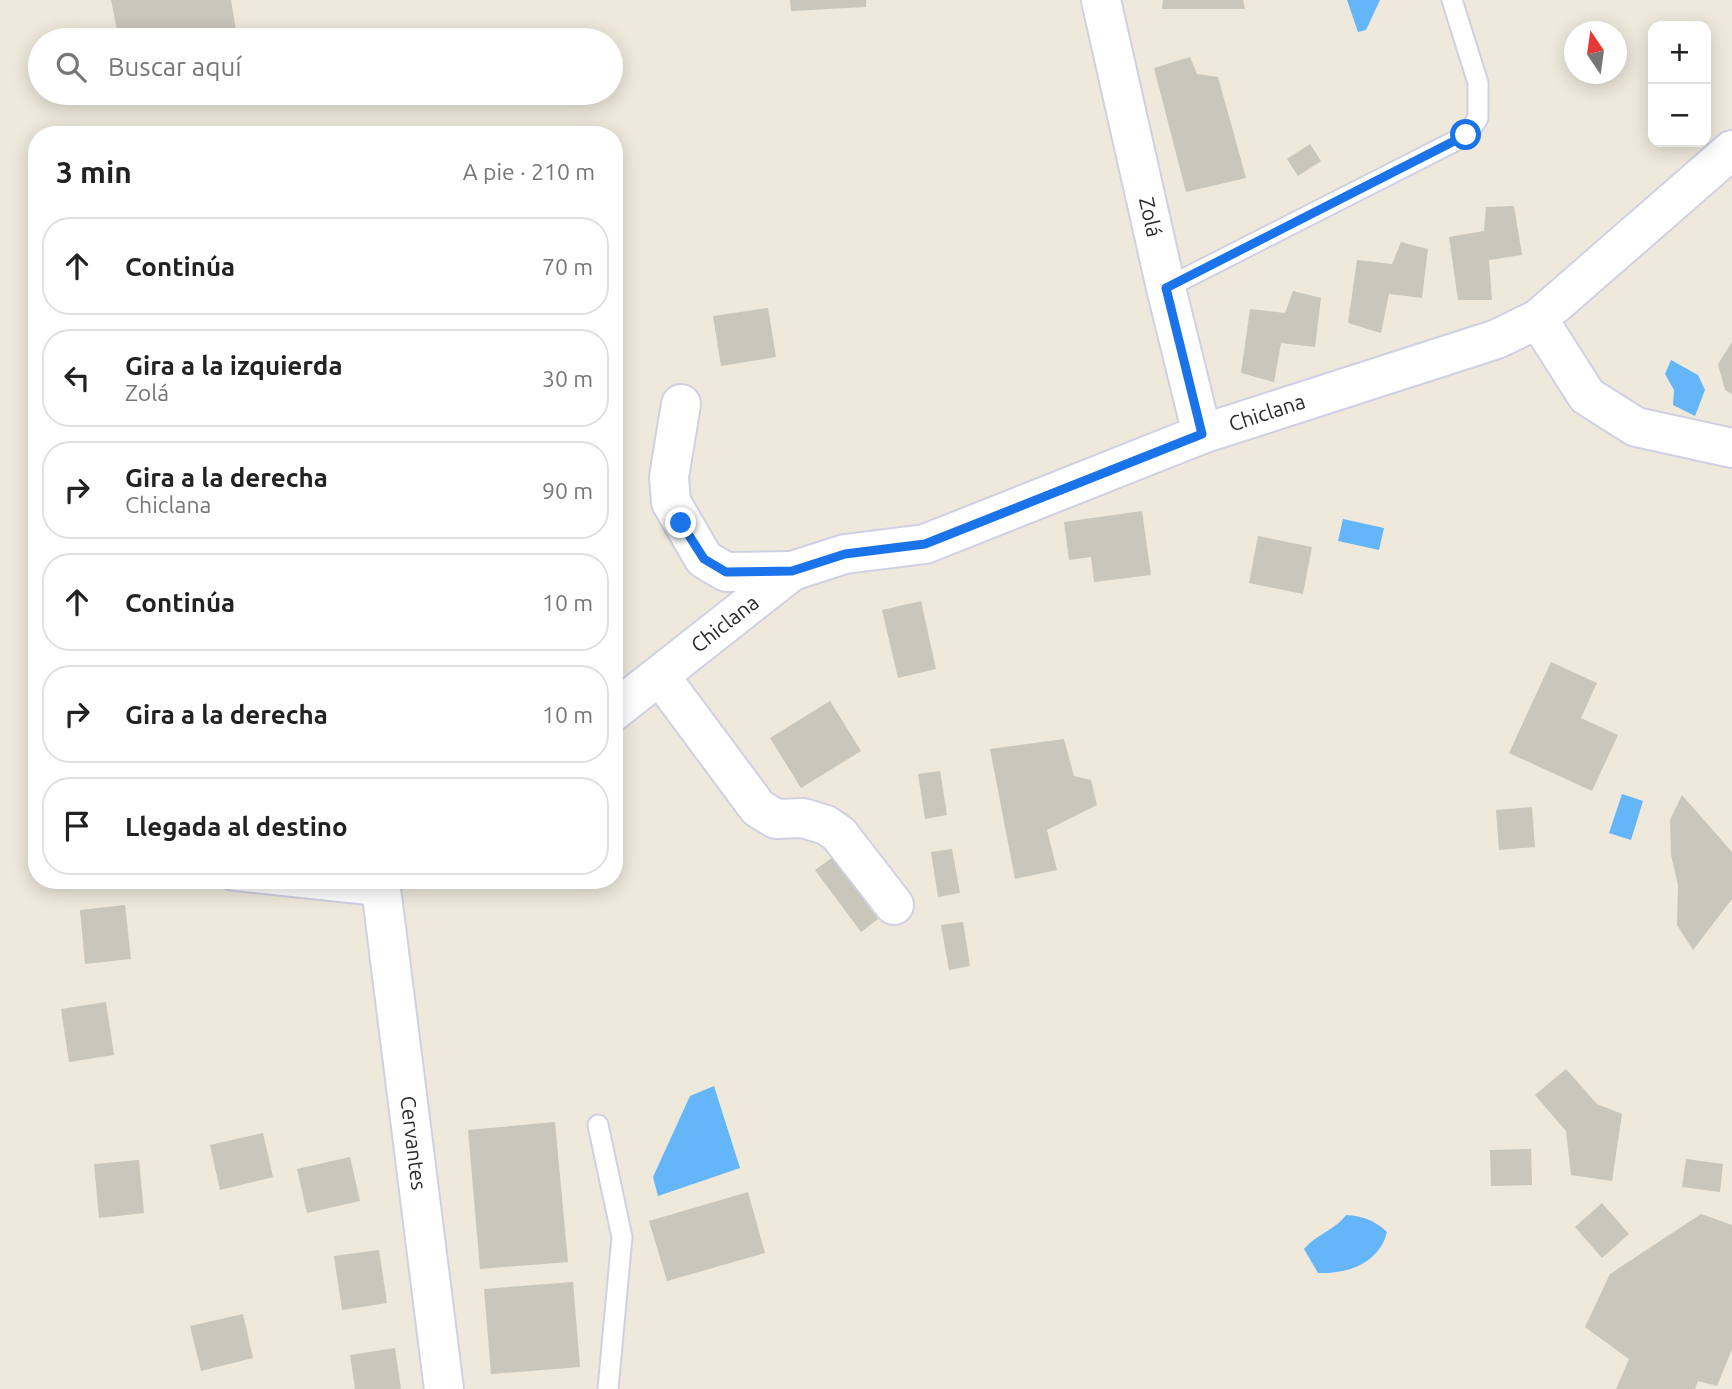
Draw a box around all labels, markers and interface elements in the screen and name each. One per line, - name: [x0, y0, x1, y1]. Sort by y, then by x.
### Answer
- north arrow: [1564, 21, 1627, 84]
- map controls: [1648, 21, 1711, 147]
- button: +: [1648, 21, 1711, 84]
- search box: [28, 28, 623, 105]
- icon: search: [52, 48, 90, 86]
- text: Buscar aquí: [108, 52, 242, 81]
- button: −: [1648, 84, 1711, 147]
- route start: [1450, 119, 1481, 150]
- text: 3 min: [56, 155, 132, 189]
- text: A pie · 210 m: [463, 159, 595, 184]
- street label: Zolá: [1135, 194, 1167, 239]
- icon: ahead: [58, 247, 96, 285]
- text: Continúa: [125, 252, 235, 281]
- text: 70 m: [542, 254, 593, 279]
- text: Gira a la izquierda: [125, 351, 343, 380]
- icon: left: [58, 359, 96, 397]
- text: 30 m: [542, 366, 593, 391]
- text: Zolá: [125, 380, 169, 405]
- street label: Chiclana: [1225, 388, 1308, 436]
- text: Gira a la derecha: [125, 463, 328, 492]
- icon: right: [58, 471, 96, 509]
- text: 90 m: [542, 478, 593, 503]
- text: Chiclana: [125, 492, 211, 517]
- route end: [665, 507, 696, 538]
- icon: ahead: [58, 583, 96, 621]
- text: Continúa: [125, 588, 235, 617]
- street label: Chiclana: [686, 589, 763, 657]
- text: 10 m: [542, 590, 593, 615]
- icon: right: [58, 695, 96, 733]
- text: Gira a la derecha: [125, 700, 328, 729]
- text: 10 m: [542, 702, 593, 727]
- icon: arrive: [58, 807, 96, 845]
- text: Llegada al destino: [125, 812, 348, 841]
- street label: Cervantes: [396, 1094, 432, 1191]

